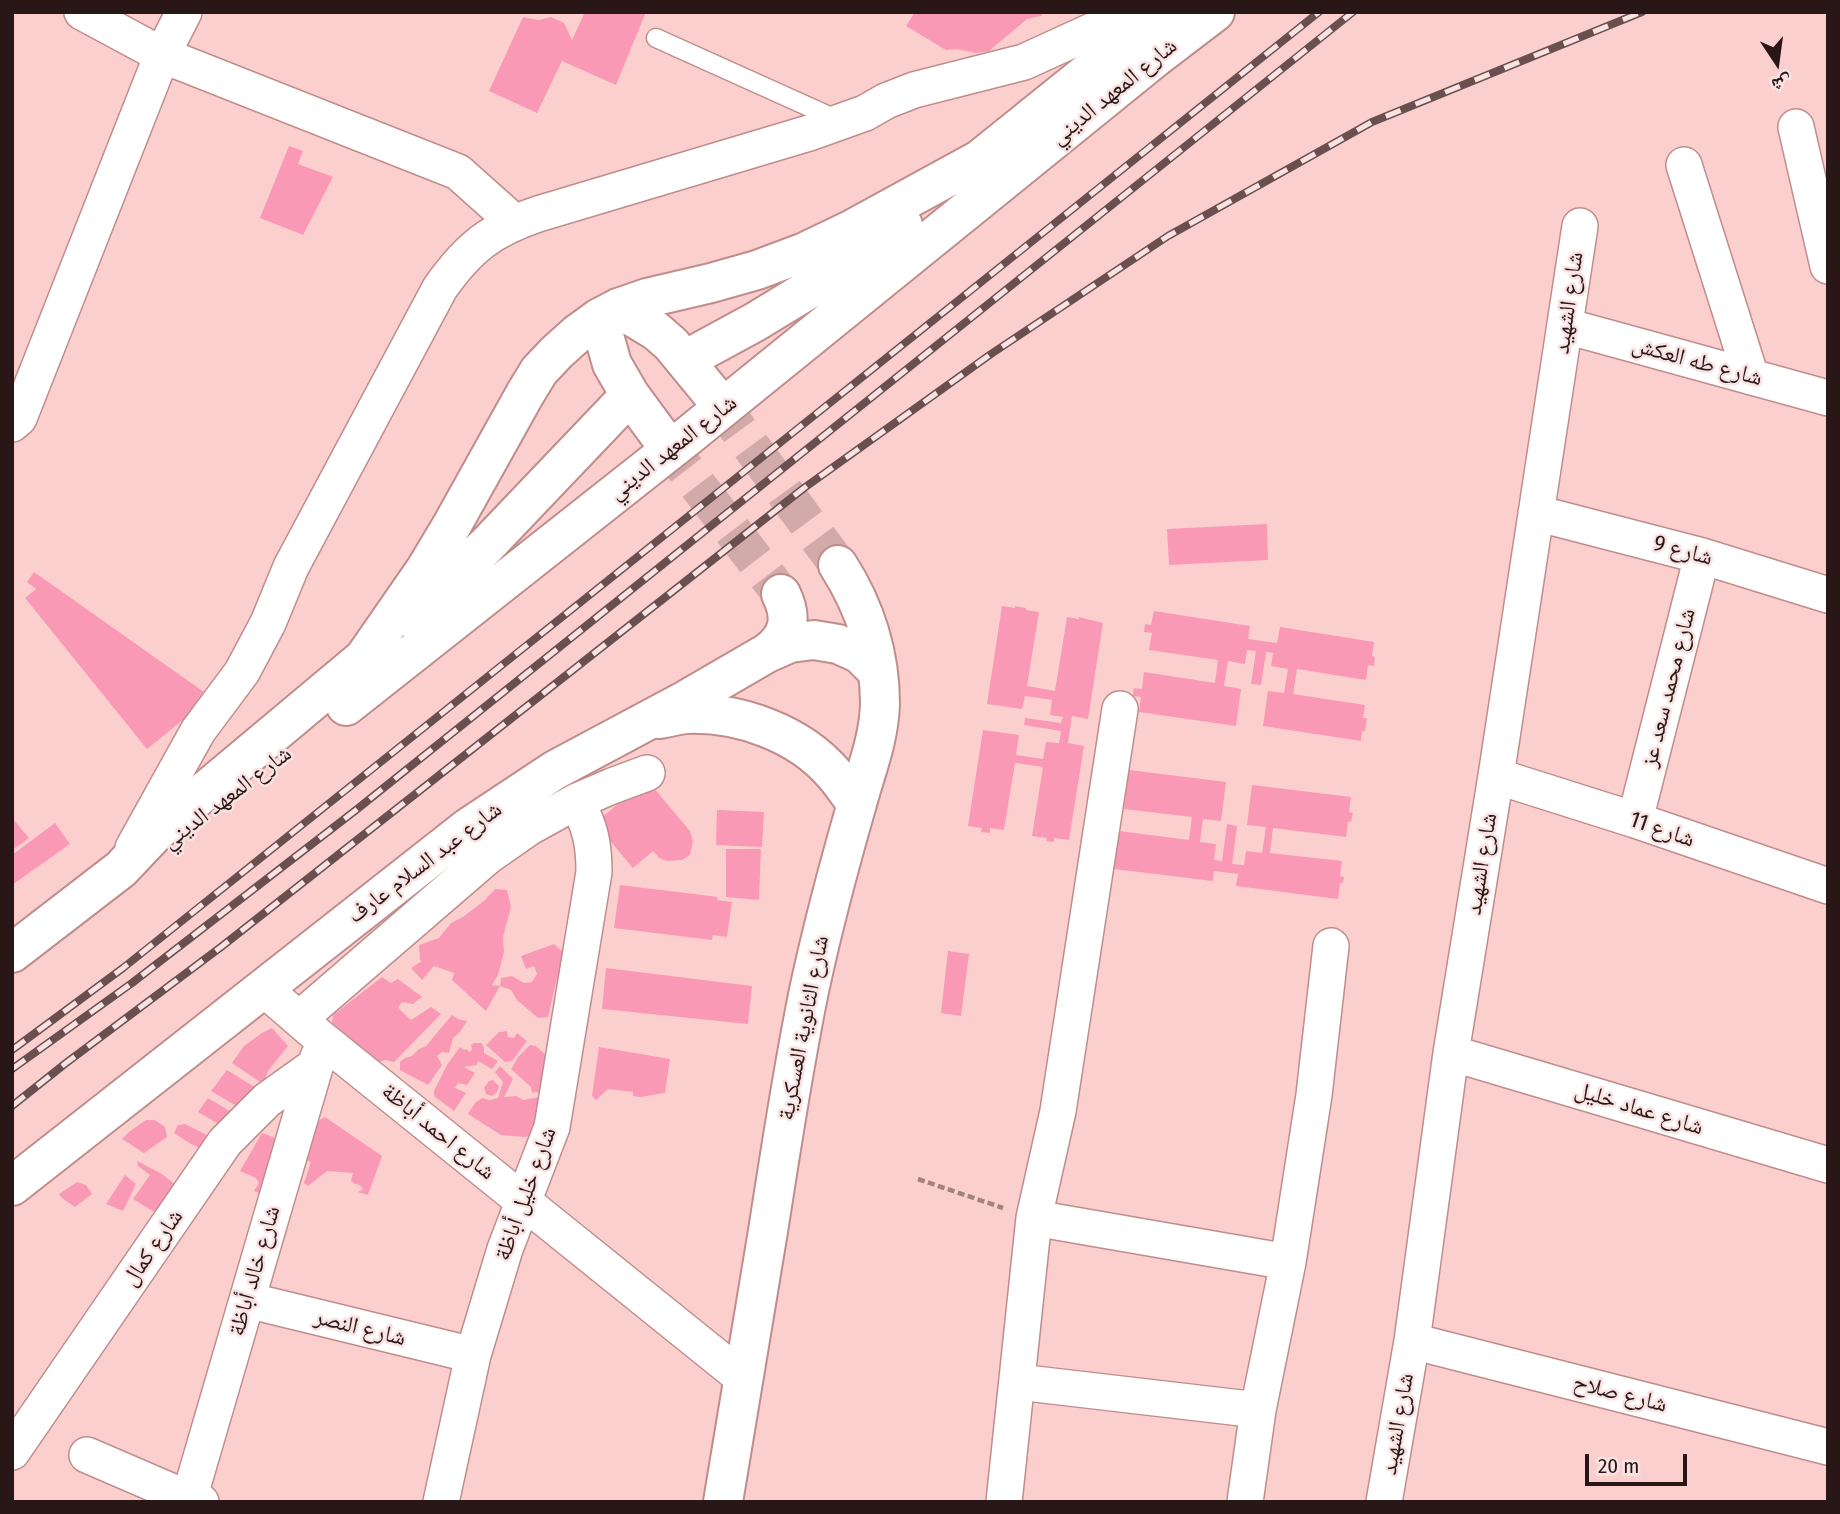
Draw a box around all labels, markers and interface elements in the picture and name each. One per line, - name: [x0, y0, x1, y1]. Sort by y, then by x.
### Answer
- north arrow: [1742, 28, 1812, 98]
- street label: شارع المعهد الديني: [1045, 32, 1183, 152]
- text: ش: [1769, 70, 1794, 97]
- street label: شارع الشهيد: [1548, 250, 1590, 356]
- street label: شارع طه العكش: [1629, 331, 1765, 393]
- street label: شارع المعهد الديني: [603, 389, 743, 507]
- street label: شارع 9: [1650, 530, 1716, 572]
- street label: شارع محمد سعد عز: [1636, 606, 1702, 770]
- street label: شارع المعهد الديني: [157, 740, 297, 856]
- street label: شارع عبد السلام عارف: [342, 796, 508, 930]
- street label: شارع 11: [1626, 806, 1698, 854]
- street label: شارع الشهيد: [1460, 811, 1504, 917]
- street label: شارع الثانوية العسكرية: [773, 933, 835, 1123]
- street label: شارع عماد خليل: [1571, 1076, 1707, 1142]
- street label: شارع احمد أباظة: [376, 1078, 500, 1186]
- street label: شارع خليل أباظة: [489, 1124, 563, 1264]
- street label: شارع خالد أباظة: [223, 1203, 287, 1339]
- street label: شارع كمال: [117, 1204, 189, 1292]
- street label: شارع النصر: [311, 1303, 409, 1353]
- street label: شارع صلاح: [1570, 1369, 1670, 1419]
- street label: شارع الشهيد: [1375, 1371, 1421, 1477]
- scale bar: [1588, 1440, 1689, 1484]
- text: 20 m: [1598, 1453, 1639, 1479]

